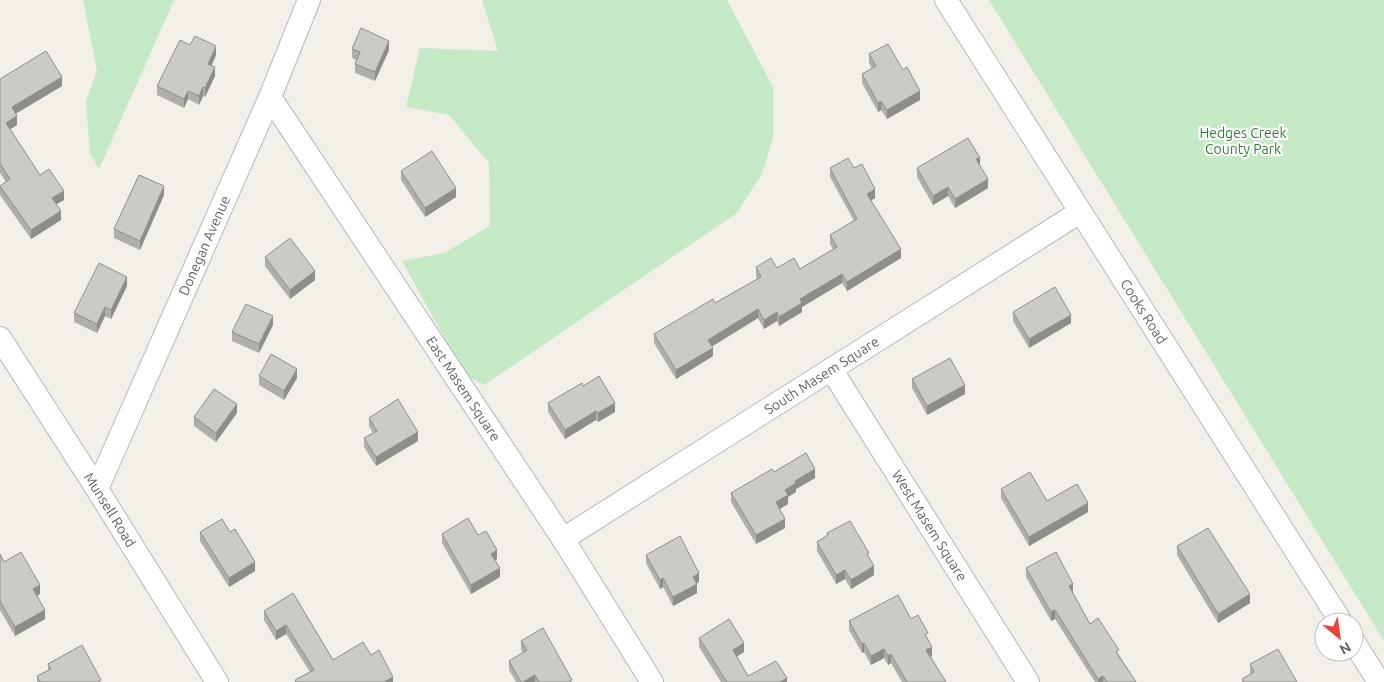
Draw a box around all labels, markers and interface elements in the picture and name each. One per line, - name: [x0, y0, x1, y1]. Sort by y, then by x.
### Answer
- park label: Hedges Creek County Park: [1199, 125, 1287, 157]
- street label: Donegan Avenue: [175, 193, 233, 298]
- street label: Cooks Road: [1117, 276, 1170, 347]
- street label: East Masem Square: [423, 333, 504, 444]
- street label: South Masem Square: [761, 333, 882, 418]
- street label: West Masem Square: [889, 467, 970, 584]
- street label: Munsell Road: [81, 470, 139, 550]
- north arrow: [1314, 612, 1364, 662]
- text: N: [1337, 639, 1354, 658]

